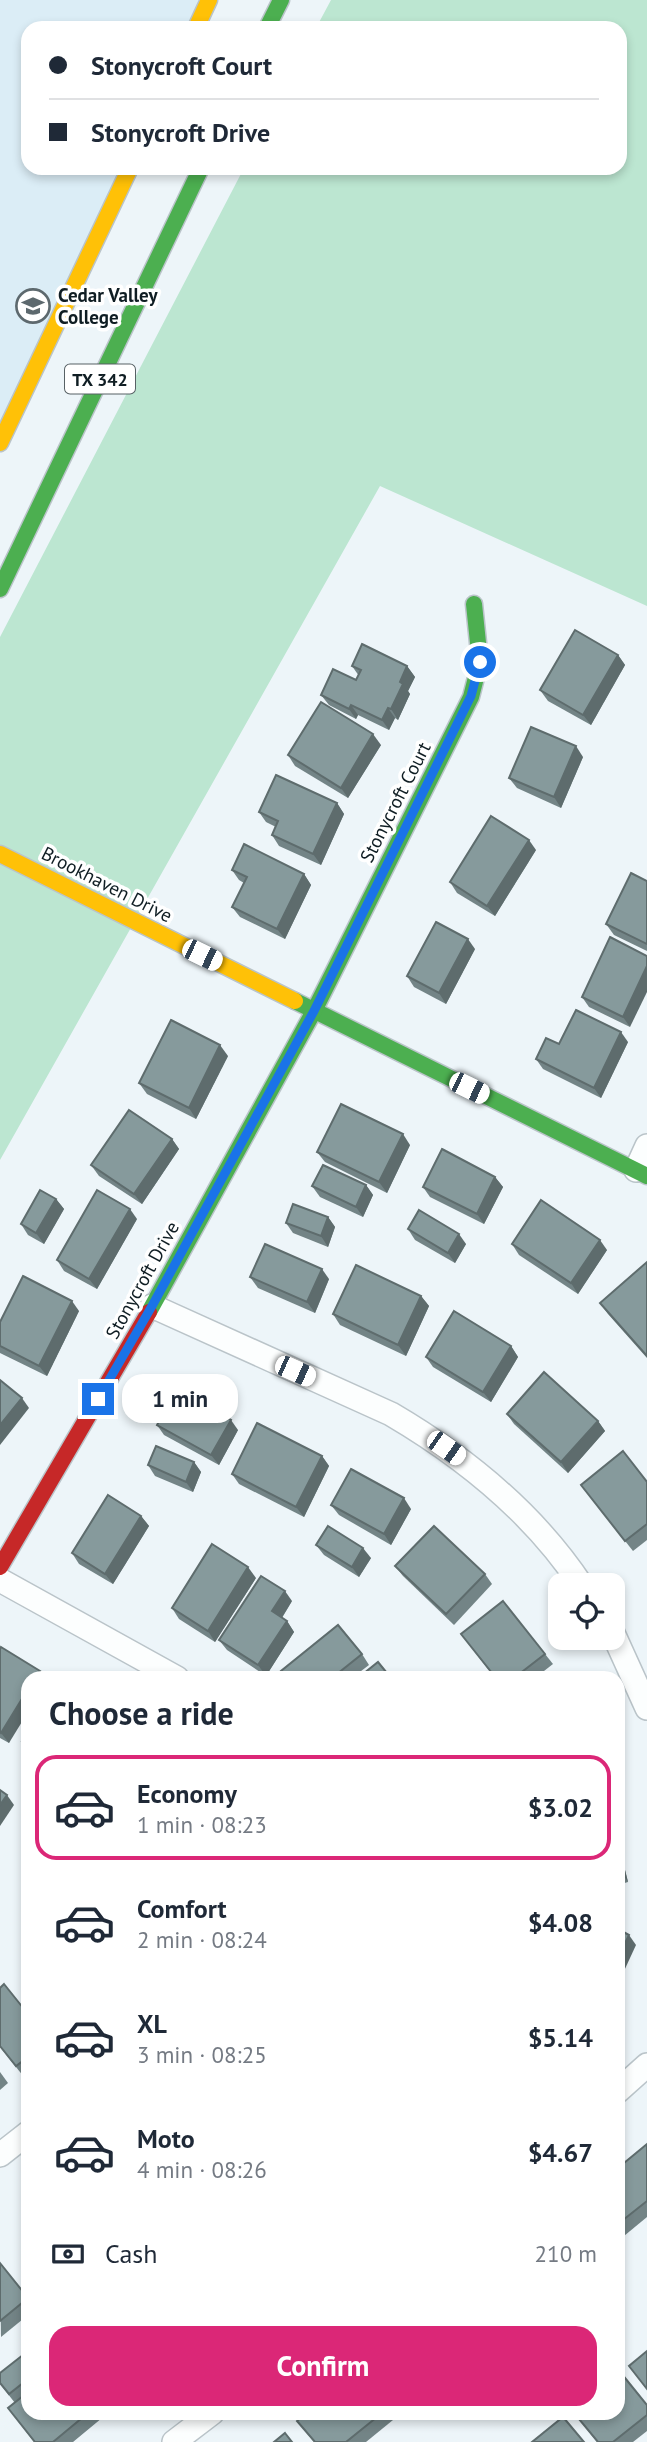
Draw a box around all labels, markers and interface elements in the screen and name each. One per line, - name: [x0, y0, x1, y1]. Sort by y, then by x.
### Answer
- text: Stonycroft Court: [91, 49, 272, 82]
- text: Stonycroft Drive: [91, 116, 270, 149]
- place label: Cedar Valley College: [58, 283, 158, 329]
- school or university icon: Cedar Valley College: [14, 287, 52, 325]
- road number: TX 342: [65, 365, 135, 394]
- route start: [464, 646, 496, 678]
- street label: Stonycroft Court: [354, 737, 436, 866]
- street label: Brookhaven Drive: [38, 841, 176, 927]
- car: [179, 936, 226, 974]
- car: [446, 1069, 493, 1107]
- street label: Stonycroft Drive: [100, 1217, 184, 1343]
- car: [272, 1353, 319, 1389]
- callout: 1 min: [122, 1374, 238, 1424]
- route end: [82, 1383, 114, 1415]
- text: 1 min: [152, 1384, 208, 1413]
- car: [423, 1427, 470, 1469]
- map controls: [548, 1573, 625, 1650]
- button: locate: [548, 1573, 625, 1650]
- text: Choose a ride: [49, 1692, 234, 1734]
- icon: car: [53, 1776, 116, 1839]
- text: Economy: [137, 1777, 237, 1810]
- text: $3.02: [528, 1791, 593, 1824]
- text: 1 min · 08:23: [137, 1810, 267, 1839]
- icon: car: [53, 1891, 116, 1954]
- text: Comfort: [137, 1892, 227, 1925]
- text: $4.08: [528, 1906, 593, 1939]
- text: 2 min · 08:24: [137, 1925, 267, 1954]
- icon: car: [53, 2006, 116, 2069]
- text: XL: [137, 2007, 167, 2040]
- text: $5.14: [528, 2021, 593, 2054]
- text: 3 min · 08:25: [137, 2040, 267, 2069]
- icon: car: [53, 2121, 116, 2184]
- text: Moto: [137, 2122, 195, 2155]
- text: $4.67: [528, 2136, 593, 2169]
- text: 4 min · 08:26: [137, 2155, 267, 2184]
- icon: cash: [49, 2235, 87, 2273]
- text: Cash: [105, 2237, 157, 2270]
- text: 210 m: [535, 2239, 597, 2268]
- button: Confirm: [49, 2326, 597, 2406]

